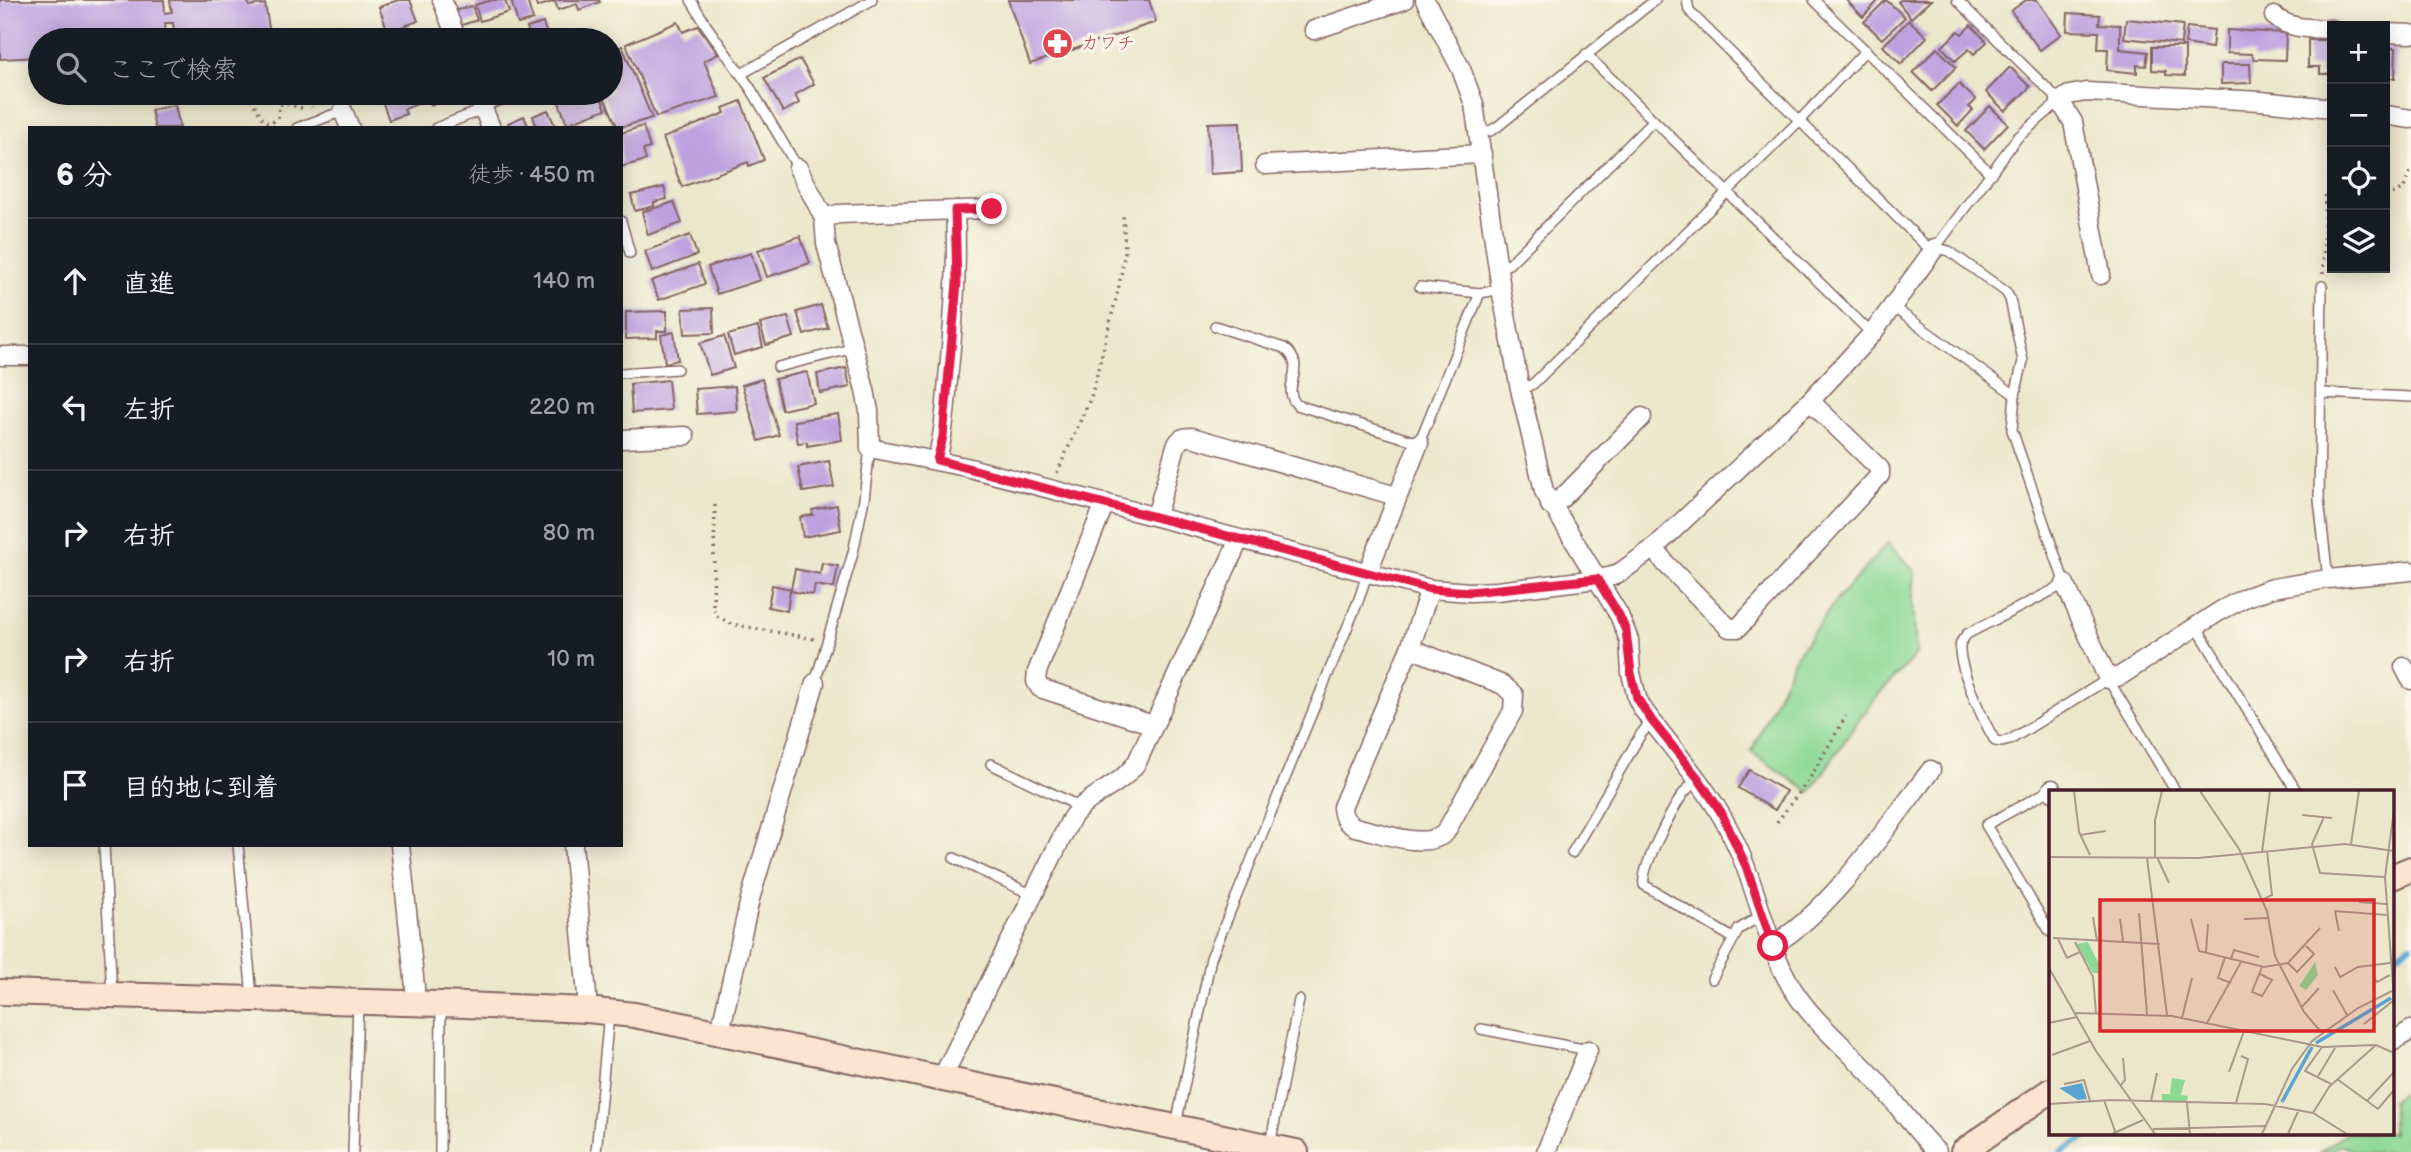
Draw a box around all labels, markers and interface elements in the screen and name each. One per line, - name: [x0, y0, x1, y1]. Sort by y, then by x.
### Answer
- map controls: [2327, 21, 2390, 273]
- button: +: [2327, 21, 2390, 84]
- pharmacy icon: カワチ: [1041, 26, 1075, 60]
- search box: [28, 28, 623, 105]
- place label: カワチ: [1081, 33, 1135, 54]
- icon: search: [52, 48, 90, 86]
- text: ここで検索: [108, 55, 238, 86]
- button: −: [2327, 84, 2390, 147]
- button: locate: [2327, 147, 2390, 210]
- text: 6 分: [56, 158, 112, 194]
- text: 徒歩 · 450 m: [468, 161, 595, 189]
- route end: [976, 193, 1007, 224]
- button: layers: [2327, 210, 2390, 273]
- icon: ahead: [56, 262, 94, 300]
- text: 140 m: [533, 267, 595, 295]
- text: 直進: [123, 269, 175, 300]
- icon: left: [56, 388, 94, 426]
- text: 220 m: [529, 393, 595, 421]
- text: 左折: [123, 395, 175, 426]
- icon: right: [56, 514, 94, 552]
- text: 80 m: [543, 519, 595, 547]
- text: 右折: [123, 521, 175, 552]
- icon: right: [56, 640, 94, 678]
- text: 10 m: [547, 645, 595, 673]
- text: 右折: [123, 647, 175, 678]
- icon: arrive: [56, 766, 94, 804]
- text: 目的地に到着: [123, 773, 279, 804]
- inset map: [2049, 790, 2394, 1134]
- route start: [1757, 930, 1788, 961]

